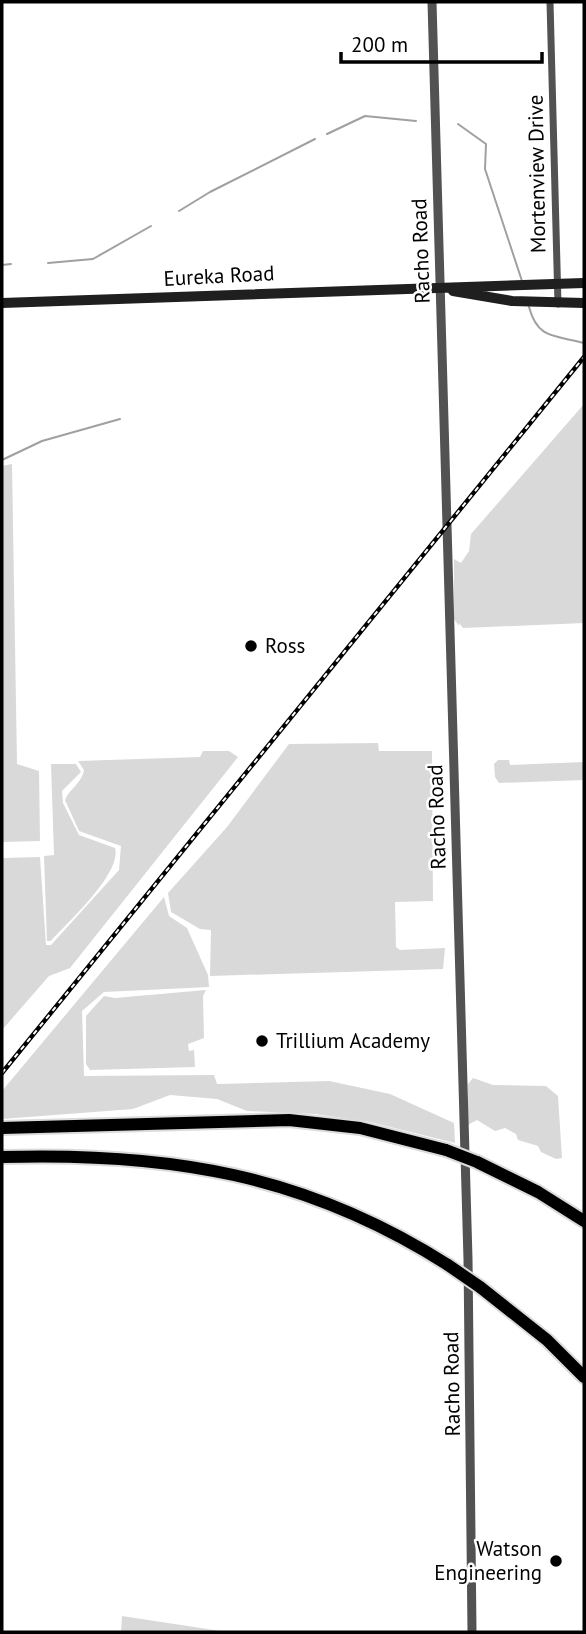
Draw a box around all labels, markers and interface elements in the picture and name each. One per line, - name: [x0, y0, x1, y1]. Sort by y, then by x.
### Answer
- scale bar: [341, 21, 542, 65]
- text: 200 m: [351, 31, 408, 58]
- street label: Mortenview Drive: [522, 95, 551, 253]
- street label: Racho Road: [405, 198, 436, 304]
- street label: Eureka Road: [163, 259, 275, 292]
- place label: Ross: [265, 632, 305, 659]
- marker: Ross: [243, 638, 259, 654]
- street label: Racho Road: [421, 764, 452, 870]
- place label: Trillium Academy: [276, 1027, 430, 1054]
- marker: Trillium Academy: [254, 1033, 270, 1049]
- street label: Racho Road: [437, 1331, 466, 1437]
- place label: Watson Engineering: [434, 1535, 542, 1586]
- marker: Watson Engineering: [548, 1553, 564, 1569]

